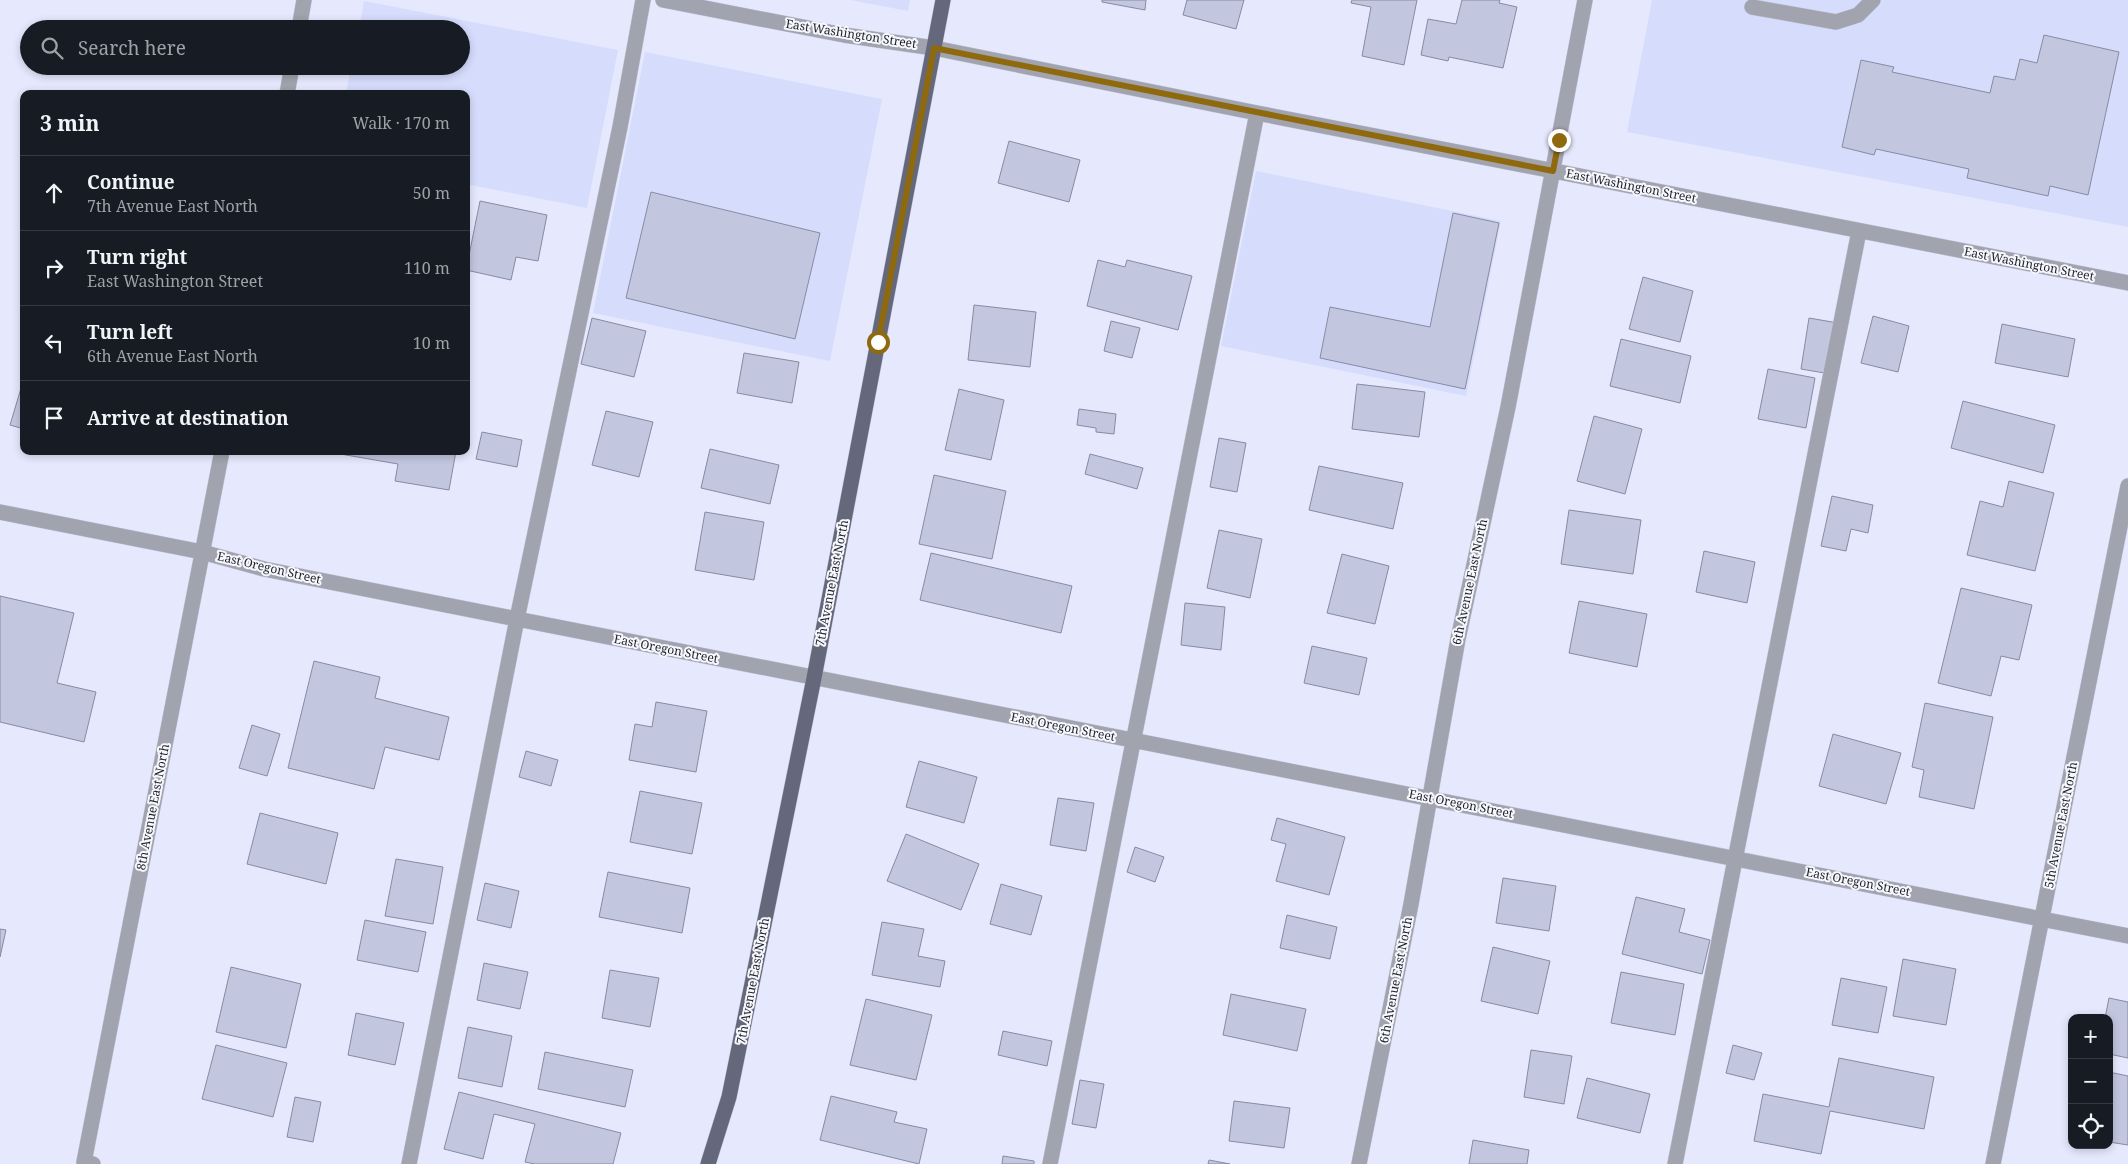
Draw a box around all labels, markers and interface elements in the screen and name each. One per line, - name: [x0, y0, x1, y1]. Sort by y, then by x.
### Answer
- street label: East Washington Street: [785, 15, 918, 52]
- search box: [20, 20, 470, 75]
- icon: search: [38, 34, 66, 62]
- text: Search here: [78, 35, 186, 61]
- text: 3 min: [40, 109, 99, 137]
- text: Walk · 170 m: [353, 112, 450, 134]
- route end: [1548, 129, 1571, 152]
- street label: East Washington Street: [1565, 165, 1698, 206]
- text: Continue: [87, 169, 175, 195]
- icon: ahead: [40, 179, 68, 207]
- text: 50 m: [413, 182, 450, 204]
- text: 7th Avenue East North: [87, 195, 258, 217]
- street label: East Washington Street: [1963, 243, 2096, 284]
- text: Turn right: [87, 244, 187, 270]
- icon: right: [40, 254, 68, 282]
- text: 110 m: [404, 257, 450, 279]
- text: East Washington Street: [87, 270, 263, 292]
- text: Turn left: [87, 319, 173, 345]
- icon: left: [40, 329, 68, 357]
- route start: [867, 331, 890, 354]
- text: 10 m: [413, 332, 450, 354]
- text: 6th Avenue East North: [87, 345, 258, 367]
- icon: arrive: [40, 404, 68, 432]
- text: Arrive at destination: [87, 405, 289, 431]
- street label: 6th Avenue East North: [1448, 517, 1491, 646]
- street label: 7th Avenue East North: [811, 518, 852, 647]
- street label: East Oregon Street: [216, 547, 323, 588]
- street label: East Oregon Street: [613, 630, 720, 667]
- street label: East Oregon Street: [1010, 708, 1117, 745]
- street label: 8th Avenue East North: [132, 742, 173, 871]
- street label: 5th Avenue East North: [2040, 760, 2081, 889]
- street label: East Oregon Street: [1408, 785, 1515, 822]
- street label: East Oregon Street: [1805, 863, 1912, 900]
- street label: 6th Avenue East North: [1375, 915, 1416, 1044]
- street label: 7th Avenue East North: [732, 916, 773, 1045]
- map controls: [2068, 1014, 2113, 1149]
- button: +: [2068, 1014, 2113, 1059]
- button: −: [2068, 1059, 2113, 1104]
- button: locate: [2068, 1104, 2113, 1149]

